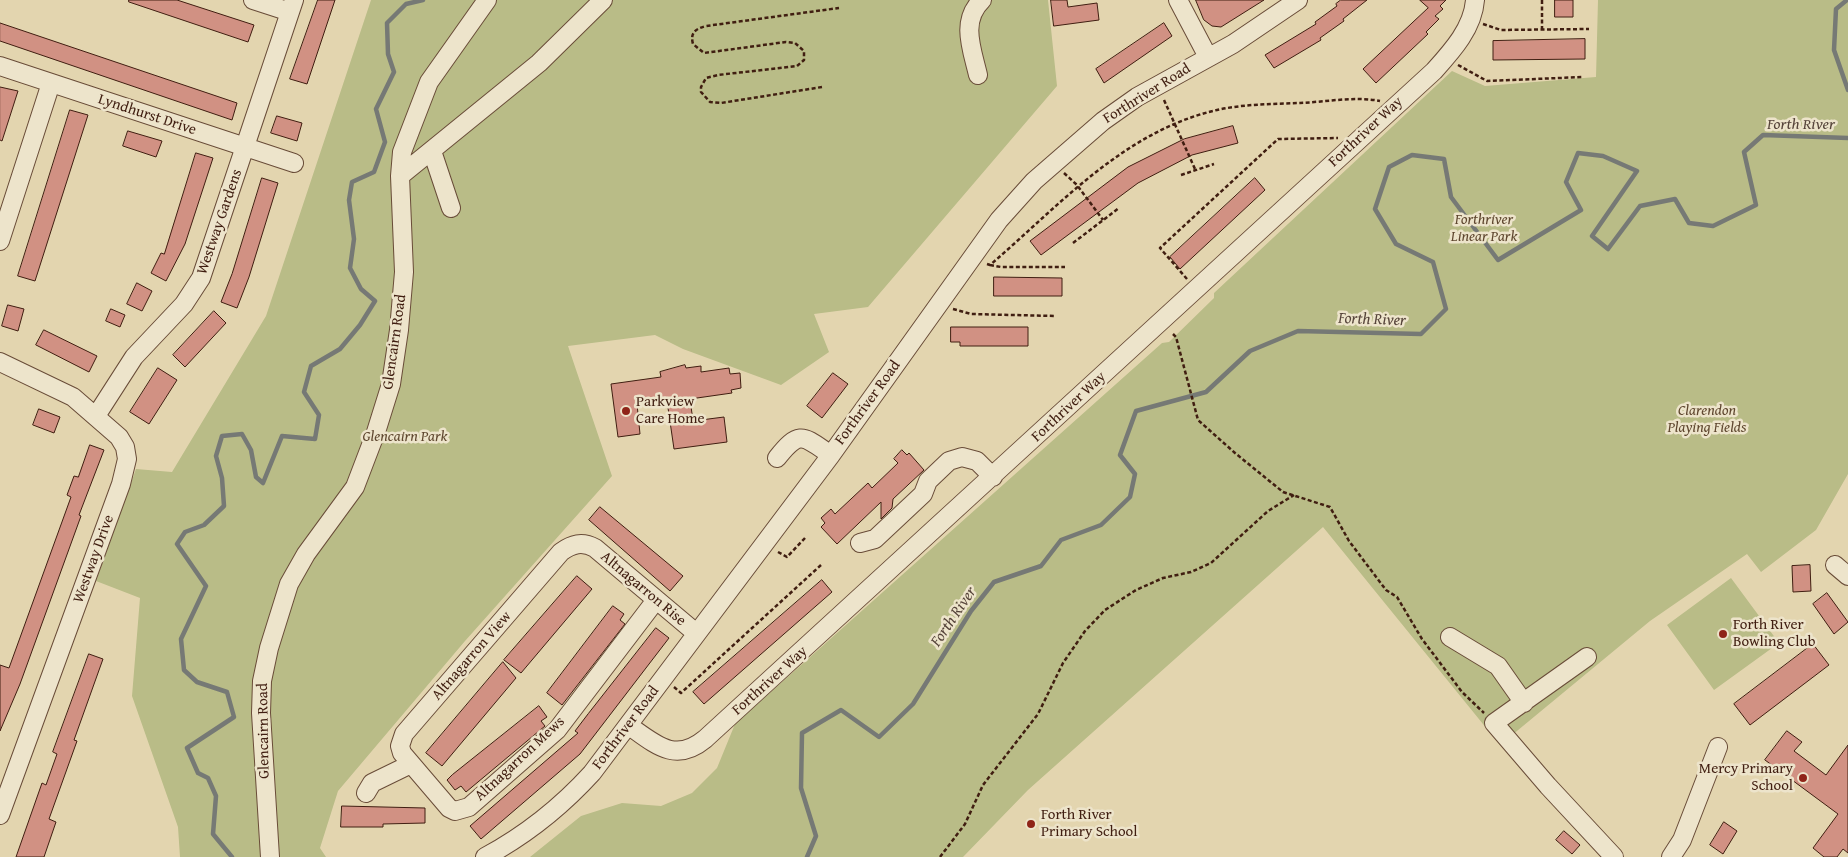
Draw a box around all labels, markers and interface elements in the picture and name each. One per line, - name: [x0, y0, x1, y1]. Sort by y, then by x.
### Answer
- street label: Forthriver Road: [1100, 60, 1194, 128]
- street label: Lyndhurst Drive: [96, 91, 198, 139]
- street label: Forthriver Way: [1325, 93, 1407, 171]
- water label: Forth River: [1767, 115, 1835, 135]
- street label: Westway Gardens: [194, 167, 246, 277]
- park label: Forthriver Linear Park: [1451, 211, 1517, 246]
- street label: Glencairn Road: [379, 293, 411, 391]
- water label: Forth River: [1338, 309, 1406, 331]
- street label: Forthriver Road: [831, 357, 905, 449]
- street label: Forthriver Way: [1028, 368, 1110, 446]
- place label: Parkview Care Home: [636, 393, 704, 428]
- park label: Clarendon Playing Fields: [1668, 402, 1746, 437]
- marker: Parkview Care Home: [620, 405, 632, 417]
- park label: Glencairn Park: [363, 428, 447, 446]
- street label: Westway Drive: [70, 513, 118, 605]
- street label: Altnagarron Rise: [597, 548, 689, 630]
- water label: Forth River: [927, 583, 981, 651]
- street label: Altnagarron View: [428, 608, 516, 704]
- place label: Forth River Bowling Club: [1733, 616, 1815, 651]
- marker: Forth River Bowling Club: [1717, 628, 1729, 640]
- street label: Forthriver Way: [729, 643, 811, 719]
- street label: Glencairn Road: [254, 683, 274, 779]
- street label: Forthriver Road: [589, 683, 663, 773]
- street label: Altnagarron Mews: [471, 713, 569, 805]
- place label: Mercy Primary School: [1699, 760, 1793, 795]
- marker: Mercy Primary School: [1797, 772, 1809, 784]
- place label: Forth River Primary School: [1041, 806, 1137, 841]
- marker: Forth River Primary School: [1025, 818, 1037, 830]

